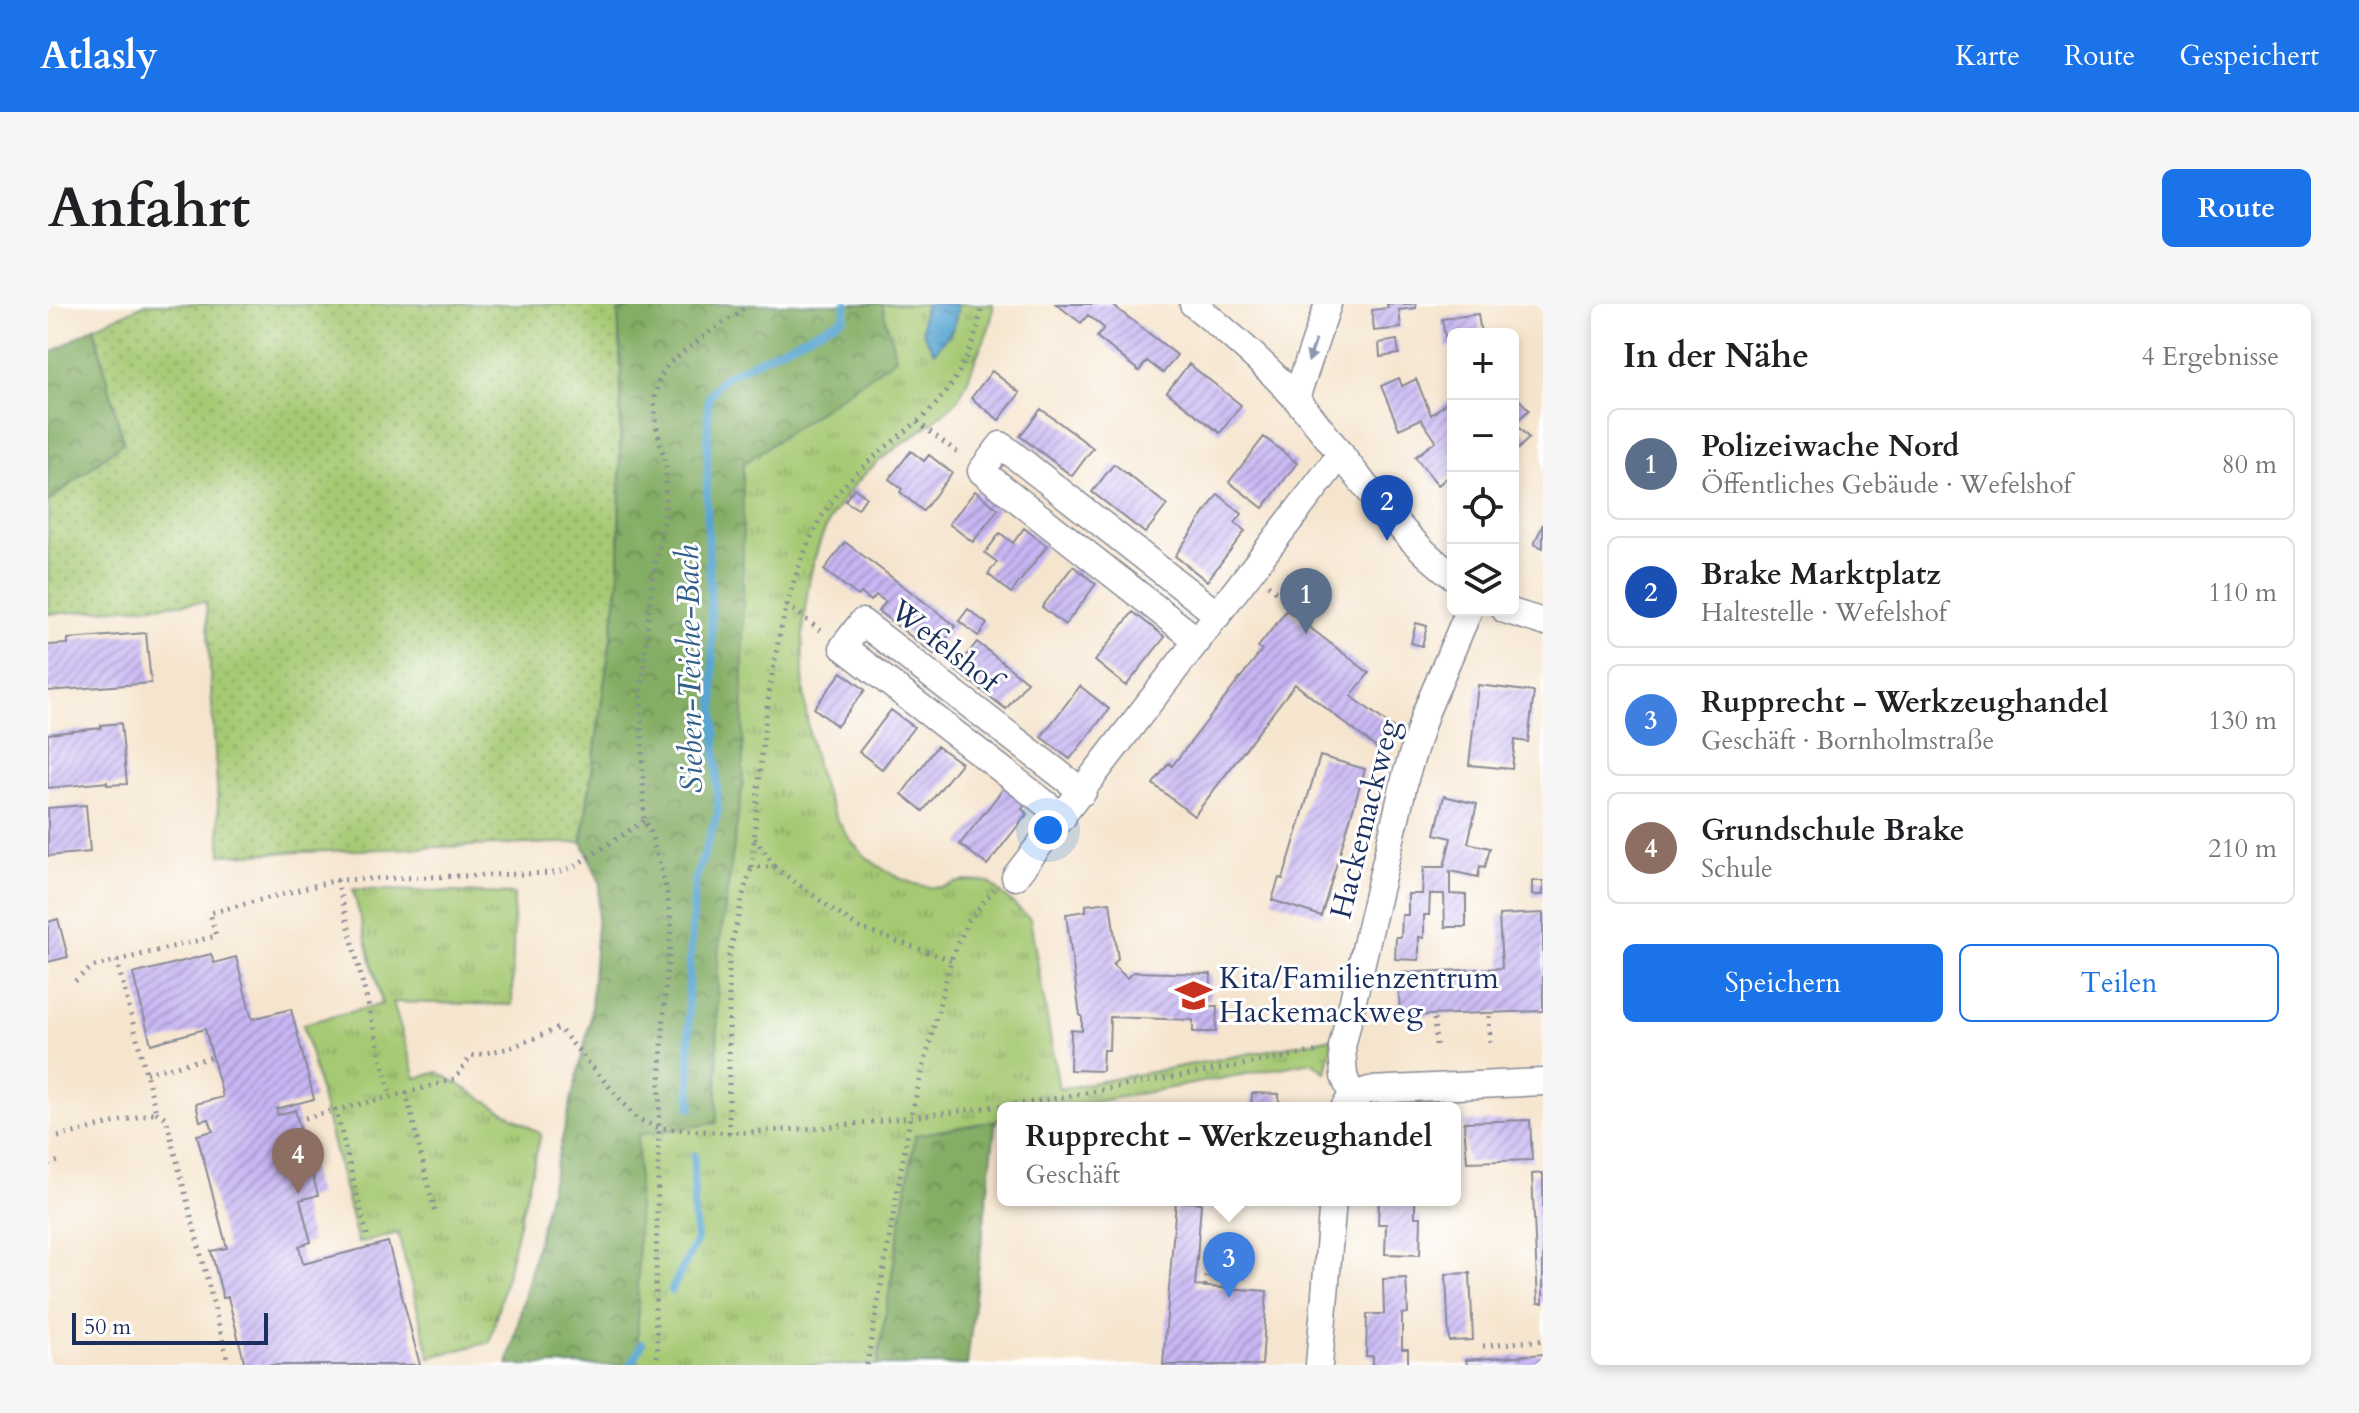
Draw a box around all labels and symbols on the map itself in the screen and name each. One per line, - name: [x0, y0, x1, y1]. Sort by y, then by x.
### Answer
- one-way arrow: [1305, 339, 1318, 363]
- pin: 2: [1361, 475, 1413, 541]
- water label: Sieben-Teiche-Bach: [666, 545, 714, 793]
- pin: 1: [1280, 568, 1332, 634]
- street label: Wefelshof: [881, 590, 1012, 705]
- street label: Hackemackweg: [1320, 715, 1410, 923]
- your location: [1028, 810, 1068, 850]
- place label: Kita/Familienzentrum Hackemackweg: [1219, 958, 1500, 1033]
- school or university icon: Kita/Familienzentrum Hackemackweg: [1174, 976, 1212, 1014]
- pin: 4: [272, 1128, 324, 1194]
- pin: 3: [1203, 1232, 1255, 1298]
- scale bar: [72, 1309, 268, 1345]

